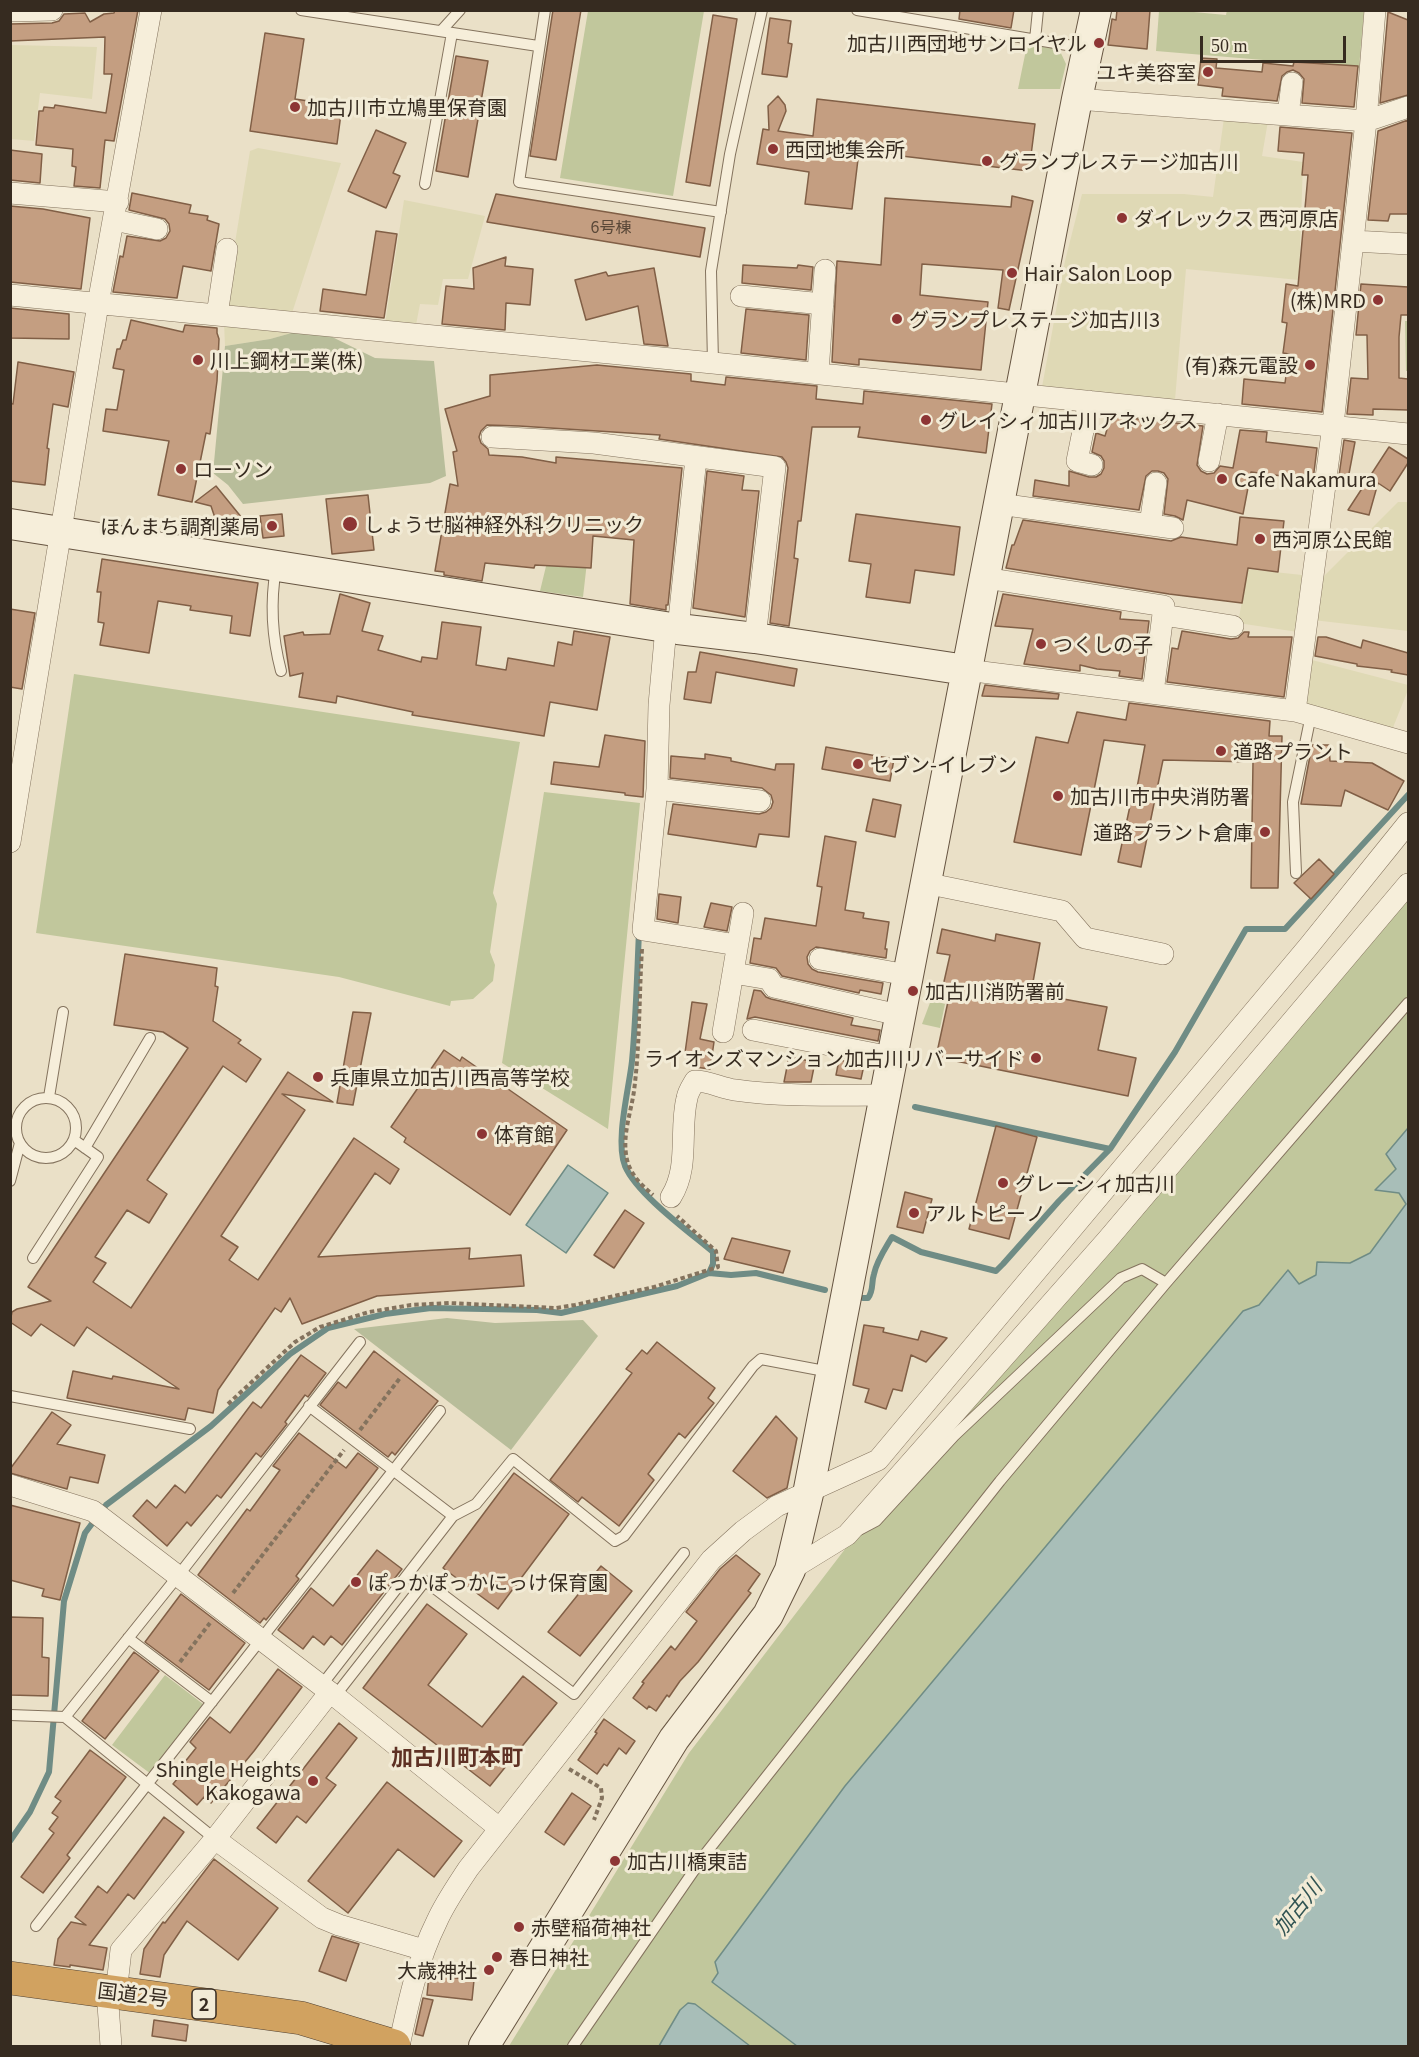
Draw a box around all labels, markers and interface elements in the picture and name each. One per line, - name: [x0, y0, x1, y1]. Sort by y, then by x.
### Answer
- scale bar: [1203, 24, 1348, 62]
- place label: 加古川西団地サンロイヤル: [847, 31, 1087, 55]
- marker: 加古川西団地サンロイヤル: [1092, 36, 1106, 50]
- text: 50 m: [1211, 36, 1248, 56]
- place label: ユキ美容室: [1096, 60, 1196, 84]
- marker: ユキ美容室: [1201, 65, 1215, 79]
- place label: 加古川市立鳩里保育園: [307, 95, 507, 119]
- marker: 加古川市立鳩里保育園: [288, 100, 302, 114]
- place label: 西団地集会所: [785, 137, 905, 161]
- marker: 西団地集会所: [766, 142, 780, 156]
- place label: グランプレステージ加古川: [999, 149, 1239, 173]
- marker: グランプレステージ加古川: [980, 154, 994, 168]
- place label: ダイレックス 西河原店: [1134, 206, 1338, 230]
- marker: ダイレックス 西河原店: [1115, 211, 1129, 225]
- house number: 6号棟: [591, 217, 631, 237]
- place label: Hair Salon Loop: [1024, 261, 1172, 285]
- marker: Hair Salon Loop: [1005, 266, 1019, 280]
- place label: (株)MRD: [1290, 288, 1366, 312]
- marker: (株)MRD: [1371, 293, 1385, 307]
- place label: グランプレステージ加古川3: [909, 307, 1160, 331]
- marker: グランプレステージ加古川3: [890, 312, 904, 326]
- place label: 川上鋼材工業(株): [210, 348, 364, 372]
- marker: 川上鋼材工業(株): [191, 353, 205, 367]
- place label: (有)森元電設: [1184, 353, 1298, 377]
- marker: (有)森元電設: [1303, 358, 1317, 372]
- place label: グレイシィ加古川アネックス: [938, 408, 1198, 432]
- marker: グレイシィ加古川アネックス: [919, 413, 933, 427]
- place label: ローソン: [193, 457, 273, 481]
- marker: ローソン: [174, 462, 188, 476]
- place label: Cafe Nakamura: [1234, 467, 1377, 491]
- marker: Cafe Nakamura: [1215, 472, 1229, 486]
- place label: しょうせ脳神経外科クリニック: [364, 512, 644, 536]
- place label: ほんまち調剤薬局: [100, 514, 260, 538]
- marker: しょうせ脳神経外科クリニック: [341, 515, 359, 533]
- marker: ほんまち調剤薬局: [265, 519, 279, 533]
- place label: 西河原公民館: [1272, 527, 1392, 551]
- marker: 西河原公民館: [1253, 532, 1267, 546]
- place label: つくしの子: [1053, 632, 1153, 656]
- marker: つくしの子: [1034, 637, 1048, 651]
- place label: 道路プラント: [1233, 739, 1353, 763]
- marker: 道路プラント: [1214, 744, 1228, 758]
- place label: セブン-イレブン: [870, 752, 1017, 776]
- marker: セブン-イレブン: [851, 757, 865, 771]
- place label: 加古川市中央消防署: [1070, 784, 1250, 808]
- marker: 加古川市中央消防署: [1051, 789, 1065, 803]
- place label: 道路プラント倉庫: [1093, 820, 1253, 844]
- marker: 道路プラント倉庫: [1258, 825, 1272, 839]
- place label: 加古川消防署前: [925, 979, 1065, 1003]
- marker: 加古川消防署前: [906, 984, 920, 998]
- place label: ライオンズマンション加古川リバーサイド: [644, 1046, 1024, 1070]
- marker: ライオンズマンション加古川リバーサイド: [1029, 1051, 1043, 1065]
- place label: 兵庫県立加古川西高等学校: [330, 1065, 570, 1089]
- marker: 兵庫県立加古川西高等学校: [311, 1070, 325, 1084]
- place label: 体育館: [494, 1122, 554, 1146]
- marker: 体育館: [475, 1127, 489, 1141]
- place label: グレーシィ加古川: [1015, 1171, 1175, 1195]
- marker: グレーシィ加古川: [996, 1176, 1010, 1190]
- place label: アルトピーノ: [926, 1201, 1046, 1225]
- marker: アルトピーノ: [907, 1206, 921, 1220]
- place label: ぽっかぽっかにっけ保育園: [368, 1570, 608, 1594]
- marker: ぽっかぽっかにっけ保育園: [349, 1575, 363, 1589]
- district label: 加古川町本町: [391, 1744, 523, 1770]
- place label: Shingle Heights Kakogawa: [156, 1757, 301, 1804]
- marker: Shingle Heights Kakogawa: [306, 1774, 320, 1788]
- place label: 加古川橋東詰: [627, 1849, 747, 1873]
- marker: 加古川橋東詰: [608, 1854, 622, 1868]
- water label: 加古川: [1267, 1875, 1327, 1939]
- place label: 赤壁稲荷神社: [531, 1915, 651, 1939]
- marker: 赤壁稲荷神社: [512, 1920, 526, 1934]
- place label: 春日神社: [509, 1945, 589, 1969]
- marker: 春日神社: [490, 1950, 504, 1964]
- place label: 大歳神社: [397, 1958, 477, 1982]
- marker: 大歳神社: [482, 1963, 496, 1977]
- street label: 国道2号: [96, 1978, 170, 2010]
- road number: 2: [192, 1989, 216, 2019]

